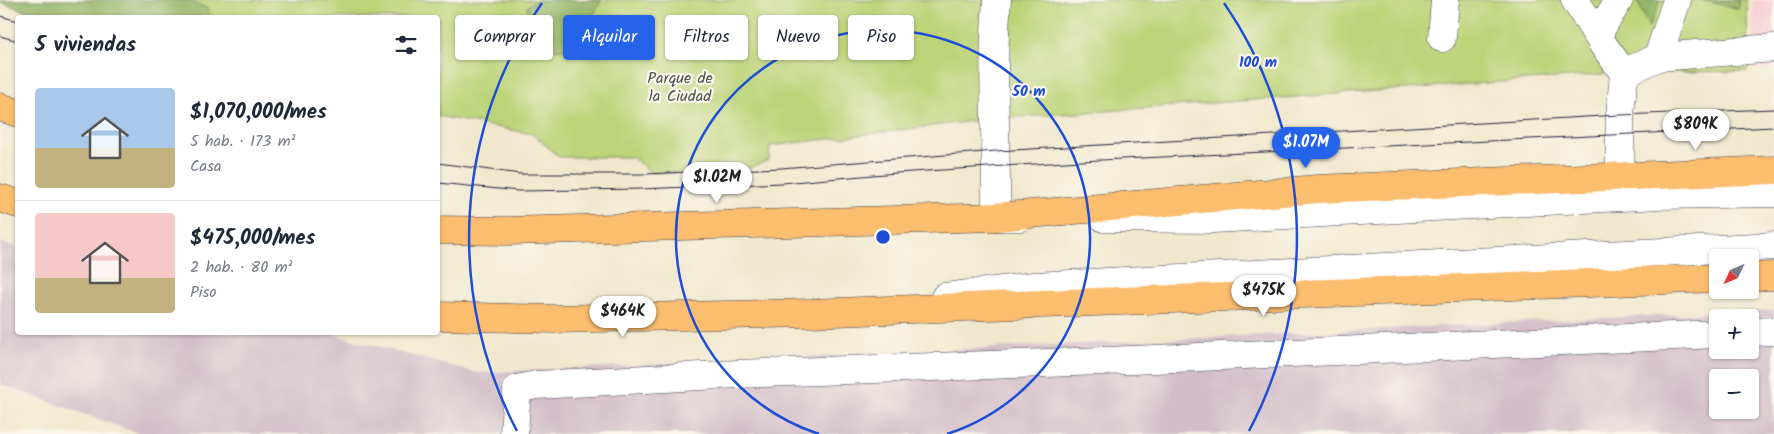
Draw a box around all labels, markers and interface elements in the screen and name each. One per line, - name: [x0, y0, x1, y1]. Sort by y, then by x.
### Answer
- chip: Comprar: [455, 15, 553, 60]
- chip: Alquilar: [563, 15, 655, 60]
- chip: Filtros: [665, 15, 748, 60]
- chip: Nuevo: [758, 15, 838, 60]
- chip: Piso: [848, 15, 914, 60]
- text: 5 viviendas: [35, 29, 136, 62]
- icon: filters: [392, 31, 420, 59]
- text: 100 m: [1239, 51, 1277, 75]
- park label: Parque de la Ciudad: [647, 66, 713, 109]
- text: 50 m: [1011, 80, 1046, 104]
- text: $1,070,000/mes: [190, 96, 327, 129]
- icon: home: [75, 108, 135, 168]
- pin: $809K: [1661, 108, 1731, 151]
- text: $809K: [1674, 112, 1718, 137]
- pin: $1.07M: [1265, 126, 1347, 169]
- text: 5 hab. · 173 m²: [190, 129, 296, 154]
- text: $1.07M: [1283, 130, 1329, 155]
- text: Casa: [190, 154, 221, 179]
- pin: $1.02M: [676, 162, 758, 204]
- text: $1.02M: [693, 165, 741, 190]
- text: $475,000/mes: [190, 222, 315, 255]
- centre of rings: [874, 228, 892, 246]
- icon: home: [75, 233, 135, 293]
- north arrow: [1709, 249, 1759, 299]
- map controls: [1709, 249, 1759, 419]
- text: 2 hab. · 80 m²: [190, 255, 292, 280]
- pin: $475K: [1229, 274, 1299, 317]
- text: $475K: [1242, 278, 1286, 303]
- text: Piso: [190, 280, 217, 305]
- pin: $464K: [588, 296, 658, 338]
- text: $464K: [600, 299, 646, 324]
- button: +: [1709, 309, 1759, 359]
- button: −: [1709, 369, 1759, 419]

